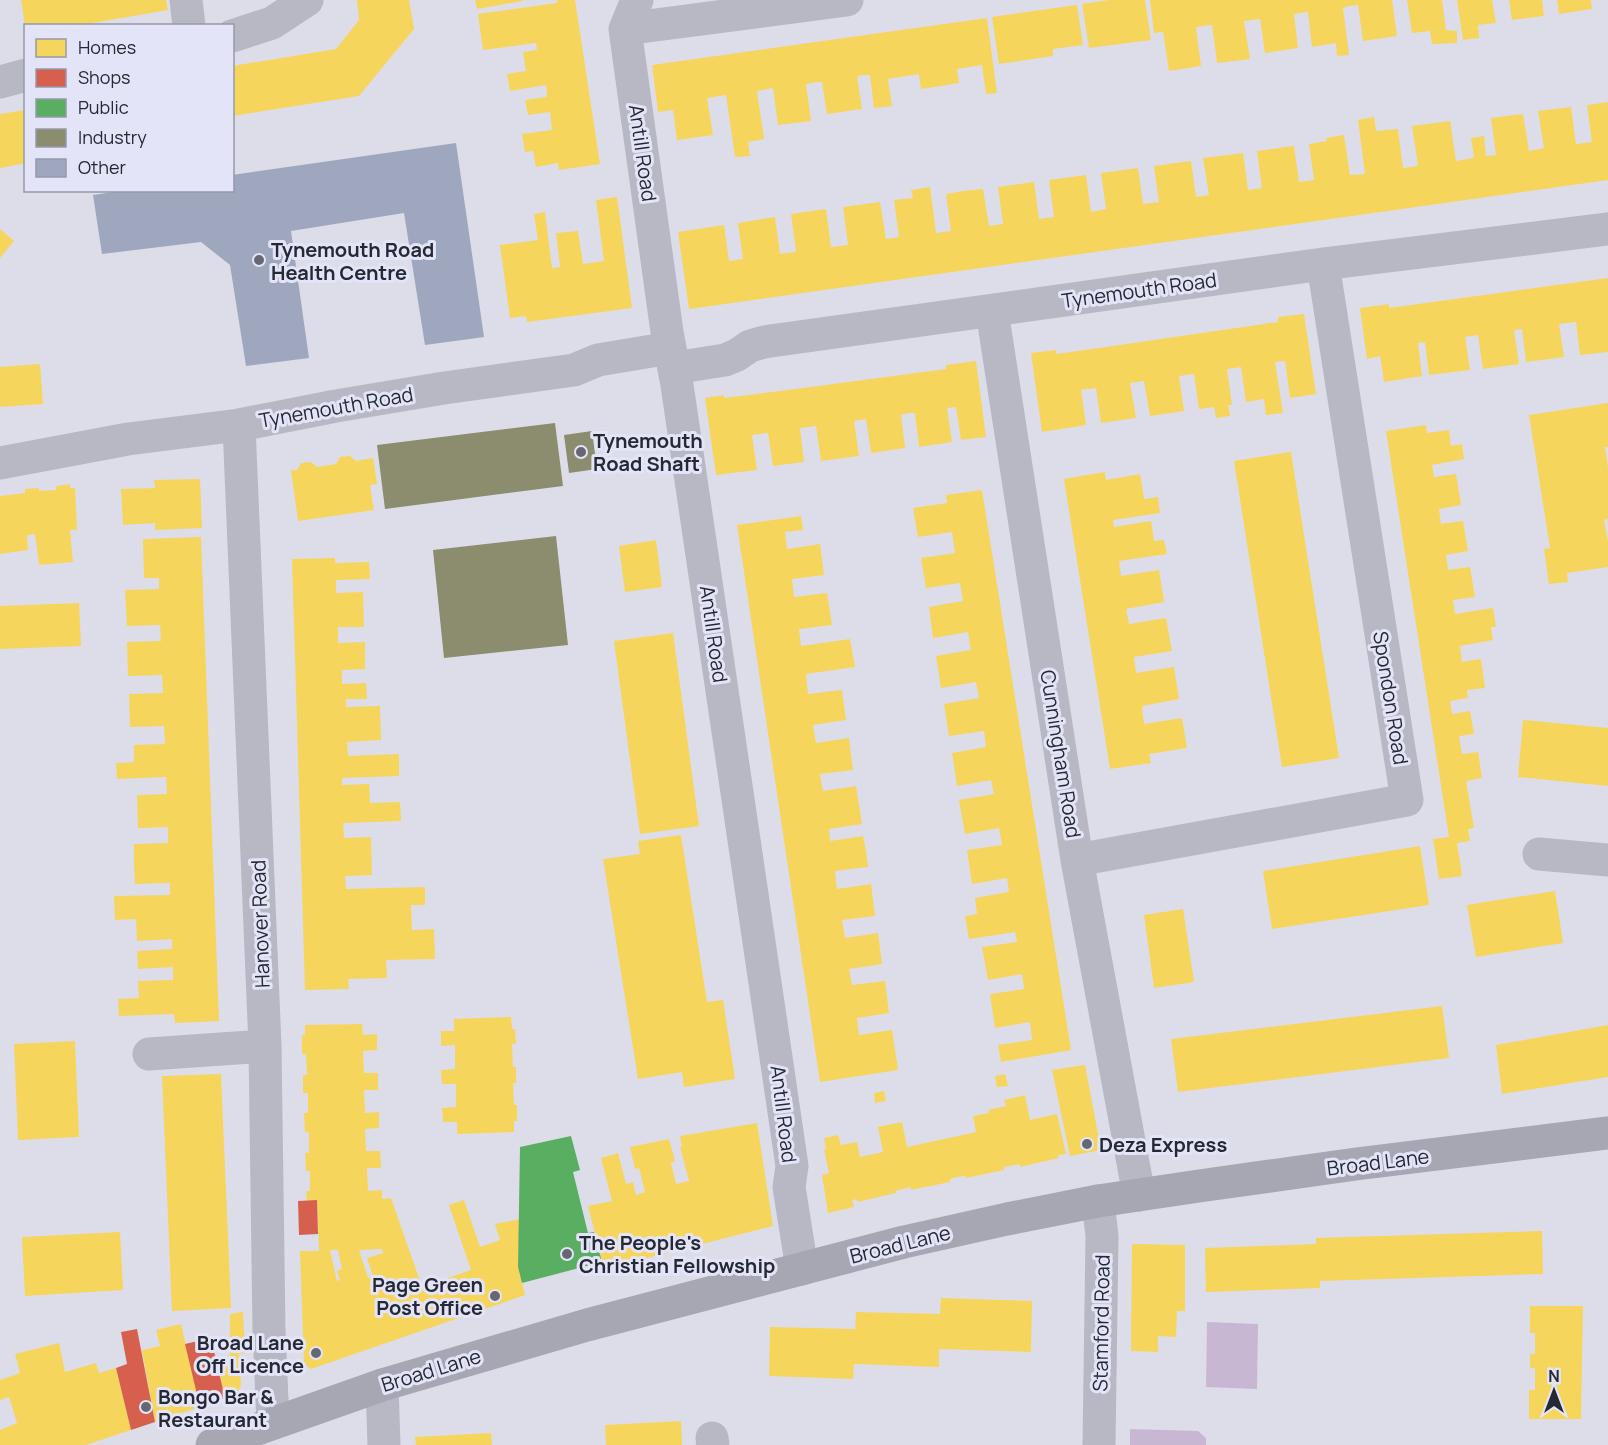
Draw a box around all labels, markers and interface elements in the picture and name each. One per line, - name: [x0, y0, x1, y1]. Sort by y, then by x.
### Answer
- legend: [24, 24, 234, 192]
- text: Homes: [78, 35, 136, 59]
- text: Shops: [78, 65, 130, 89]
- text: Public: [78, 95, 129, 119]
- street label: Antill Road: [623, 103, 663, 203]
- text: Industry: [78, 125, 147, 149]
- text: Other: [78, 155, 126, 179]
- place label: Tynemouth Road Health Centre: [271, 236, 434, 286]
- marker: Tynemouth Road Health Centre: [252, 253, 266, 267]
- street label: Tynemouth Road: [1060, 266, 1218, 314]
- street label: Tynemouth Road: [257, 380, 415, 434]
- place label: Tynemouth Road Shaft: [593, 427, 703, 477]
- marker: Tynemouth Road Shaft: [574, 445, 588, 459]
- street label: Antill Road: [694, 584, 734, 684]
- street label: Spondon Road: [1367, 629, 1415, 767]
- street label: Cunningham Road: [1034, 668, 1088, 840]
- street label: Hanover Road: [244, 860, 276, 988]
- street label: Antill Road: [765, 1064, 803, 1164]
- place label: Deza Express: [1099, 1131, 1227, 1158]
- marker: Deza Express: [1080, 1137, 1094, 1151]
- street label: Broad Lane: [1325, 1142, 1431, 1182]
- street label: Broad Lane: [847, 1218, 953, 1270]
- place label: The People's Christian Fellowship: [579, 1229, 775, 1279]
- marker: The People's Christian Fellowship: [560, 1247, 574, 1261]
- street label: Stamford Road: [1086, 1254, 1116, 1392]
- place label: Page Green Post Office: [372, 1271, 483, 1321]
- marker: Page Green Post Office: [488, 1289, 502, 1303]
- place label: Broad Lane Off Licence: [196, 1329, 304, 1379]
- street label: Broad Lane: [378, 1342, 484, 1398]
- marker: Broad Lane Off Licence: [309, 1346, 323, 1360]
- north arrow: [1524, 1361, 1584, 1421]
- text: N: [1548, 1365, 1560, 1387]
- place label: Bongo Bar & Restaurant: [158, 1383, 274, 1433]
- marker: Bongo Bar & Restaurant: [139, 1400, 153, 1414]

